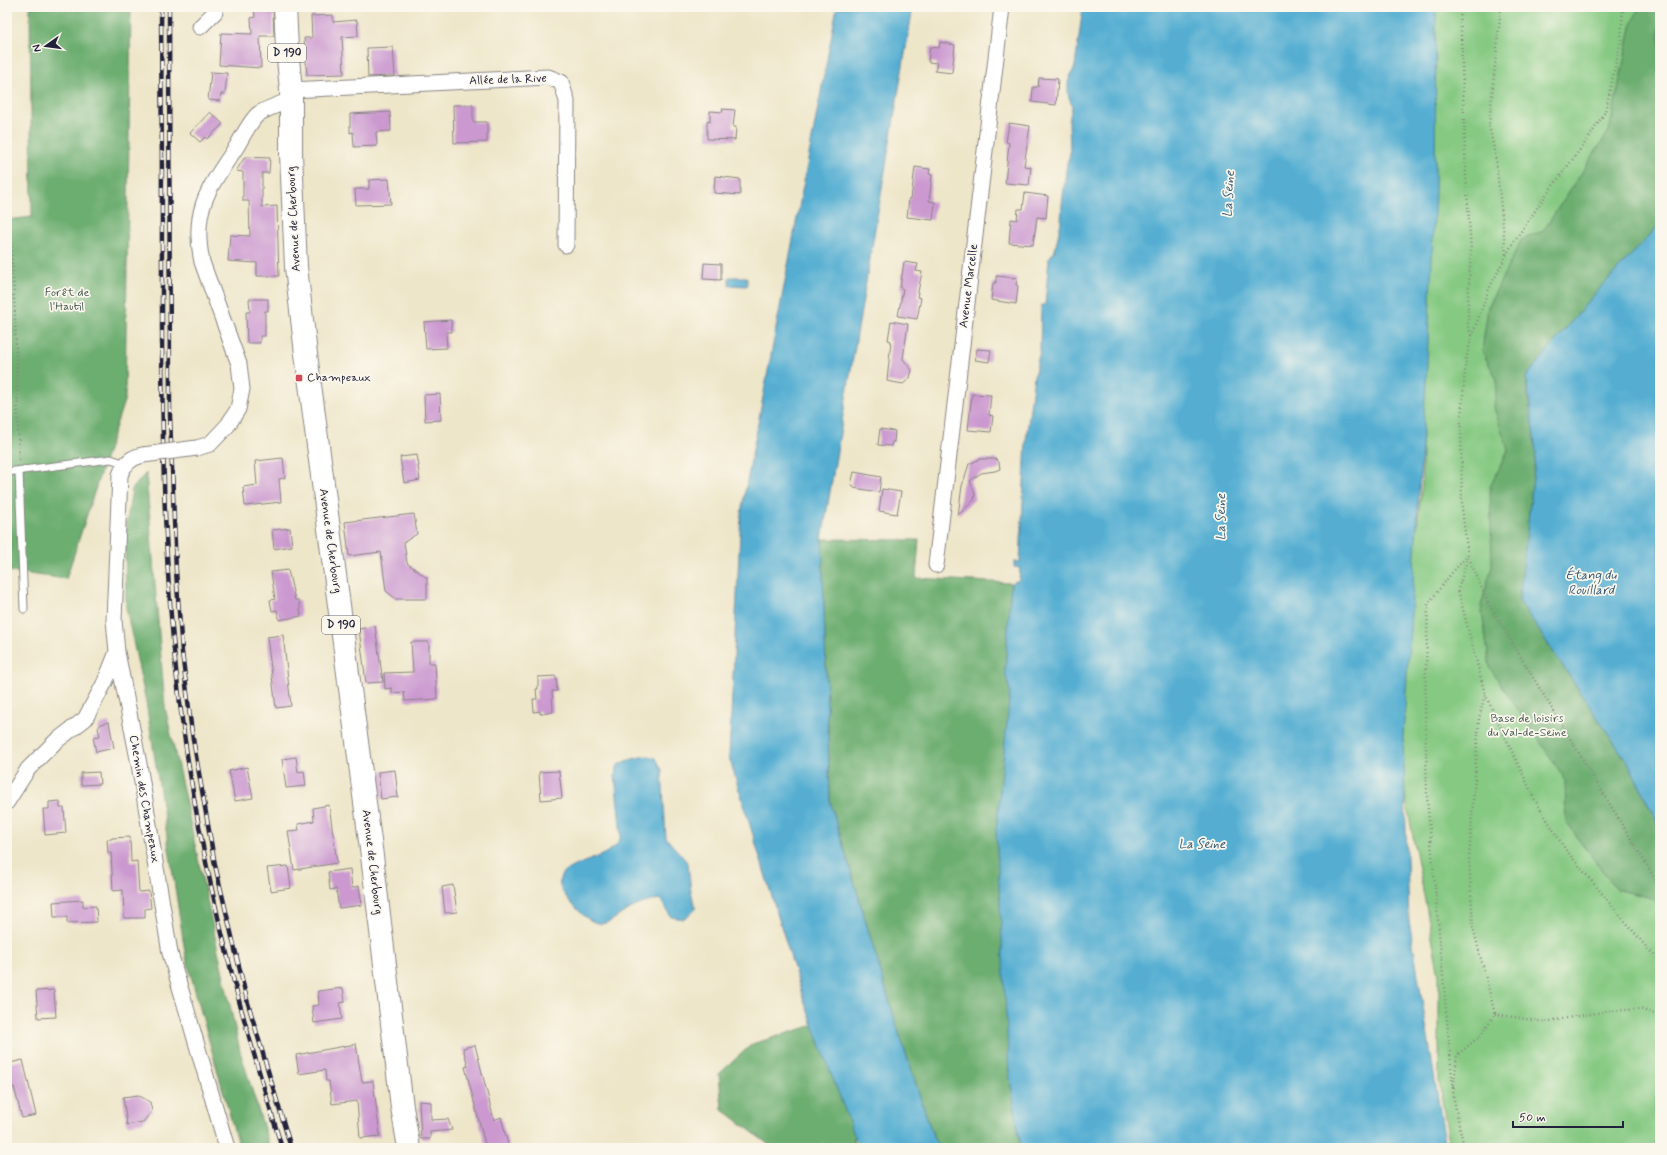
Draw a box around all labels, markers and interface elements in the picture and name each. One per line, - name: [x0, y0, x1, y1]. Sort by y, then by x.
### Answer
- north arrow: [26, 26, 66, 66]
- text: N: [30, 43, 45, 53]
- road number: D 190: [268, 44, 306, 62]
- street label: Allée de la Rive: [469, 71, 547, 89]
- street label: Avenue de Cherbourg: [283, 166, 305, 272]
- water label: La Seine: [1219, 170, 1239, 218]
- street label: Avenue Marcelle: [956, 243, 982, 329]
- park label: Forêt de l'Hautil: [45, 285, 89, 315]
- place label: Champeaux: [307, 370, 371, 386]
- marker: Champeaux: [294, 373, 304, 383]
- street label: Avenue de Cherbourg: [315, 488, 345, 594]
- water label: La Seine: [1213, 493, 1230, 540]
- water label: Étang du Rouillard: [1566, 566, 1618, 599]
- road number: D 190: [322, 616, 360, 634]
- park label: Base de loisirs du Val-de-Seine: [1487, 711, 1567, 741]
- street label: Chemin des Champeaux: [125, 734, 163, 864]
- street label: Avenue de Cherbourg: [358, 809, 386, 915]
- water label: La Seine: [1179, 836, 1226, 853]
- scale bar: [1513, 1103, 1623, 1129]
- text: 50 m: [1519, 1110, 1546, 1126]

